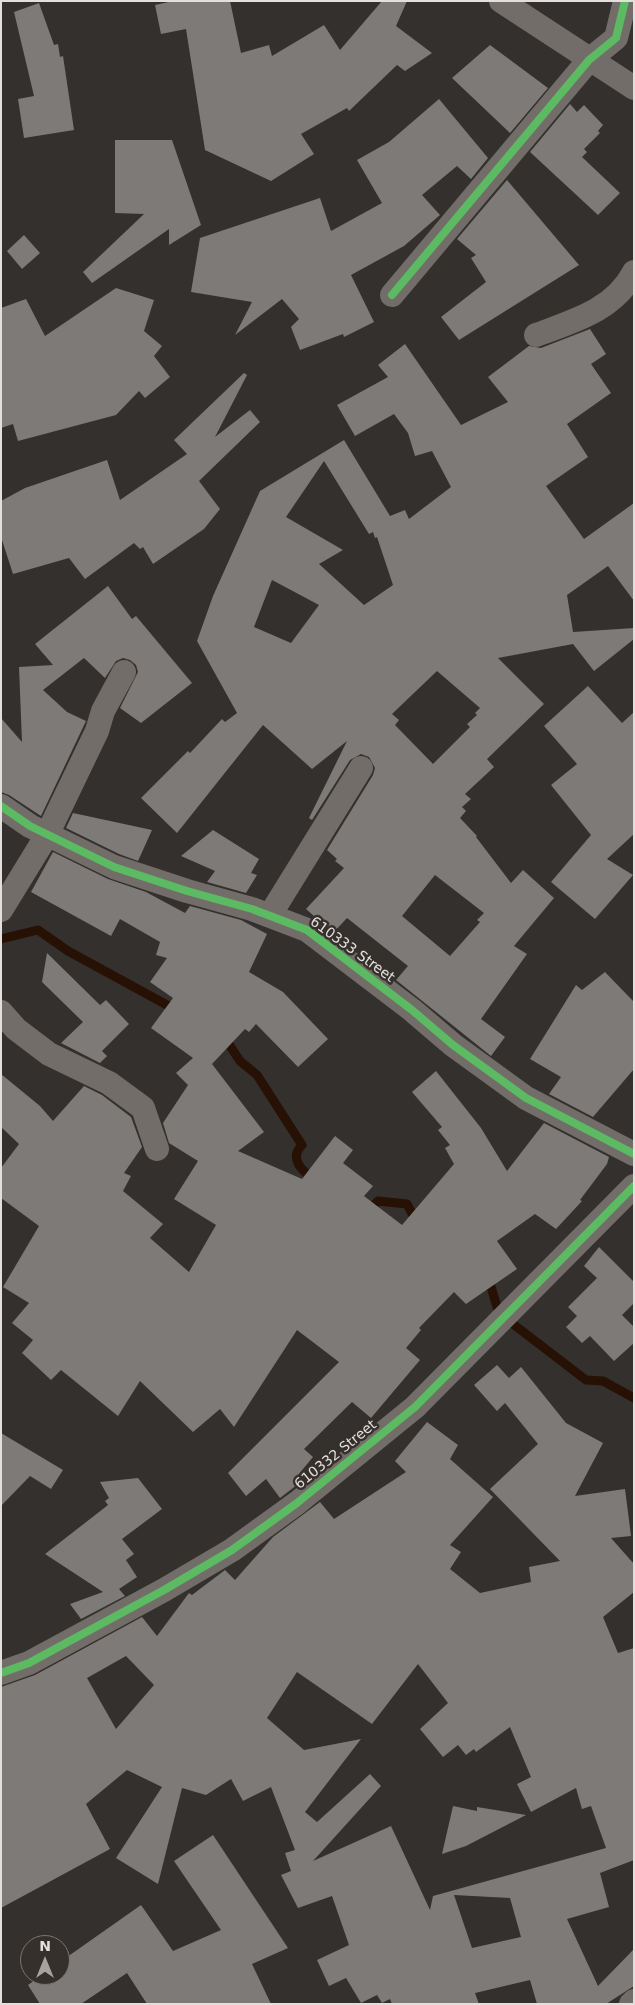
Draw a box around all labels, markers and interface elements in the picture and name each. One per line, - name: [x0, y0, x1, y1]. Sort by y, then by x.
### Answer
- street label: 610333 Street: [306, 914, 398, 986]
- street label: 610332 Street: [292, 1417, 380, 1493]
- north arrow: [20, 1935, 70, 1985]
- text: N: [39, 1938, 51, 1954]

